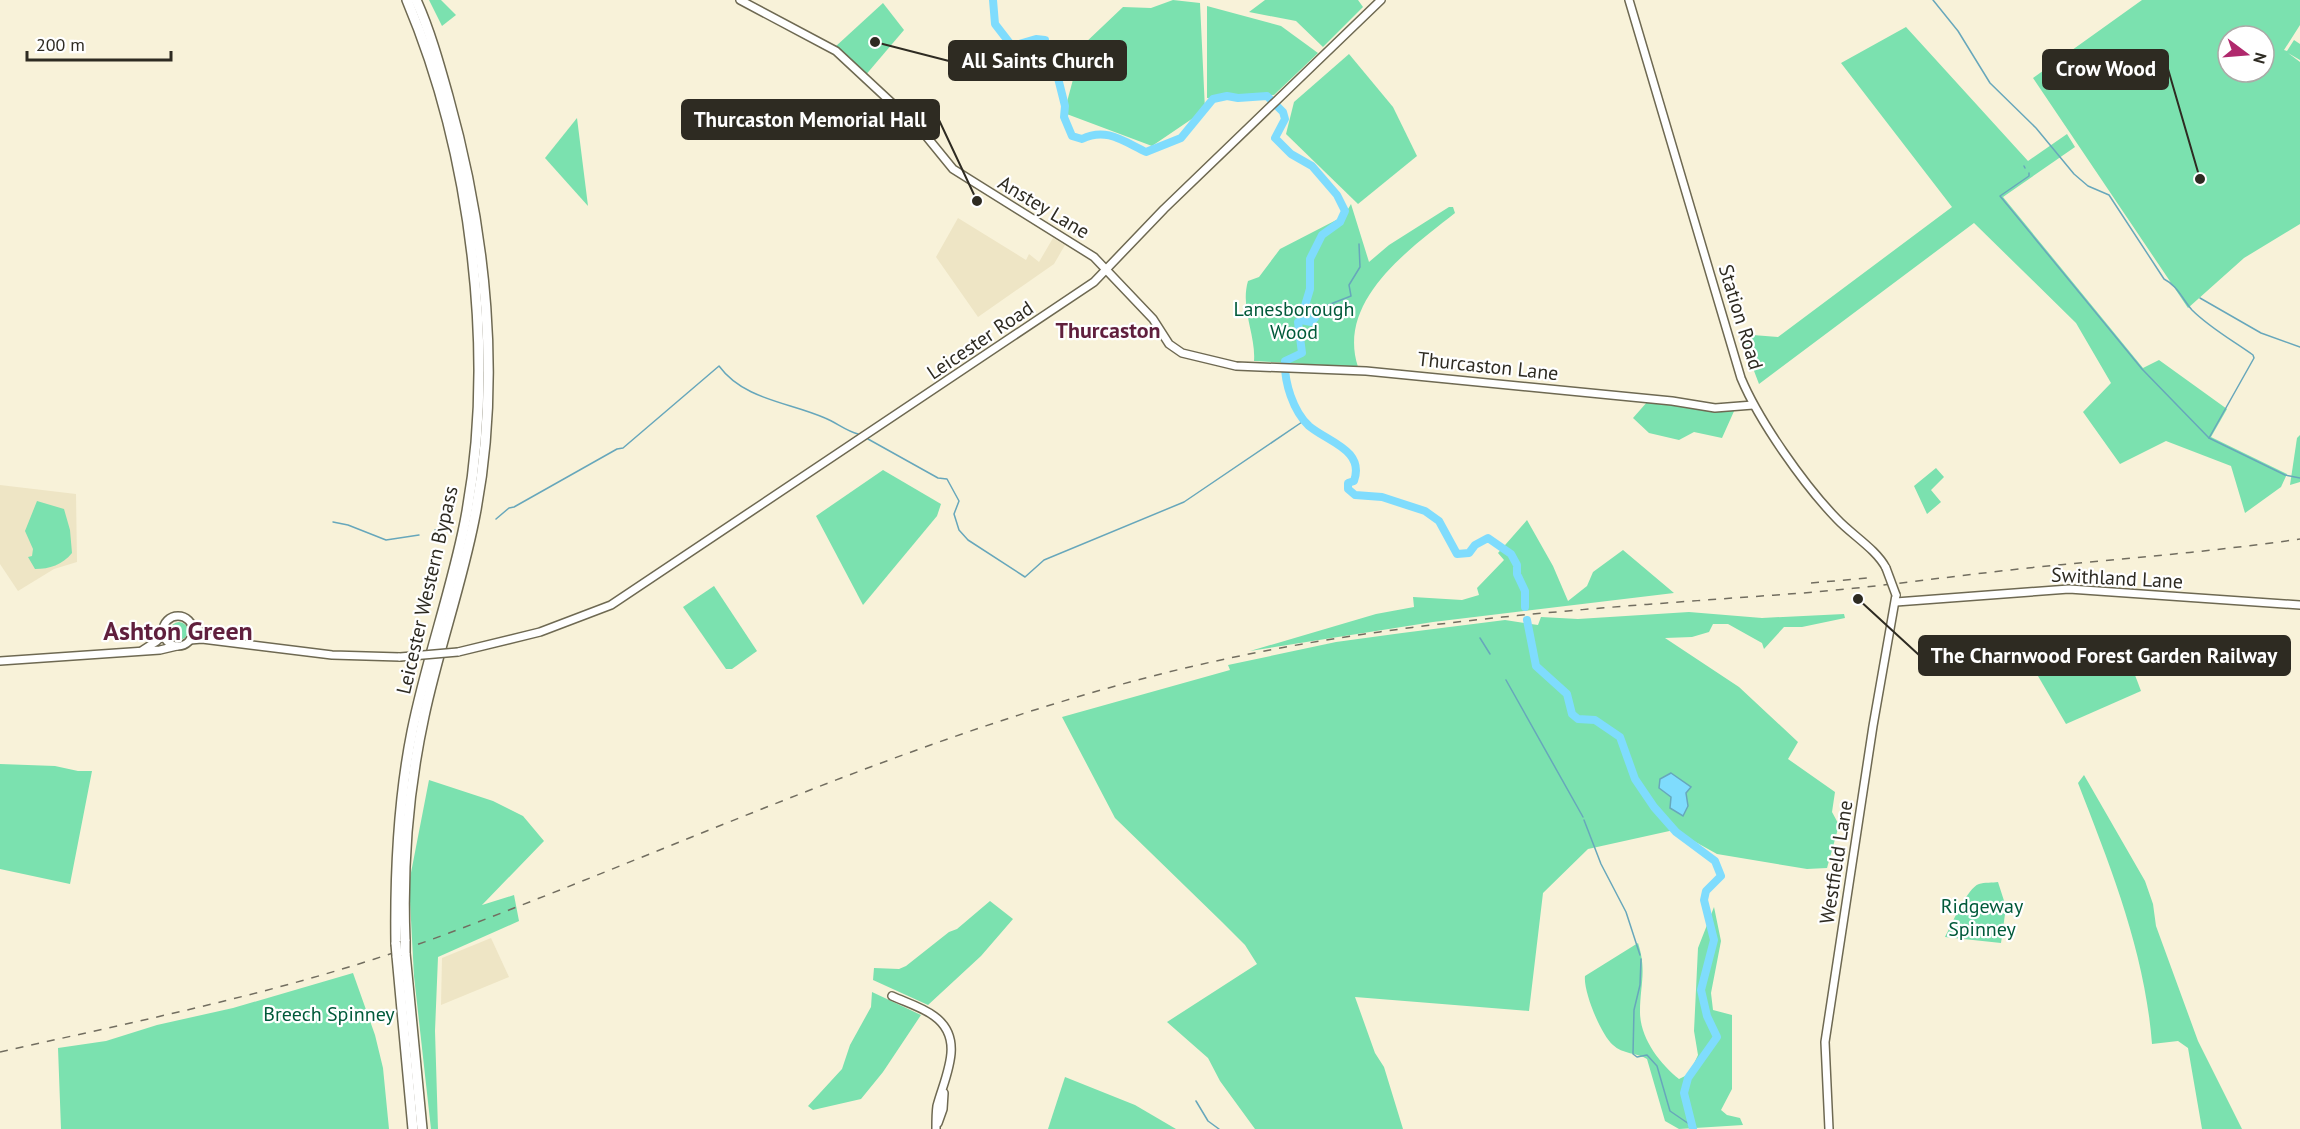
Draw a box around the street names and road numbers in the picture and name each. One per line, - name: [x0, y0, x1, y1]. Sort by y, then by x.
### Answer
- street label: Anstey Lane: [993, 170, 1095, 244]
- street label: Station Road: [1713, 261, 1769, 373]
- street label: Leicester Road: [922, 295, 1038, 385]
- street label: Thurcaston Lane: [1416, 346, 1560, 386]
- street label: Leicester Western Bypass: [390, 483, 464, 697]
- street label: Swithland Lane: [2050, 562, 2184, 594]
- street label: Westfield Lane: [1813, 798, 1859, 926]

